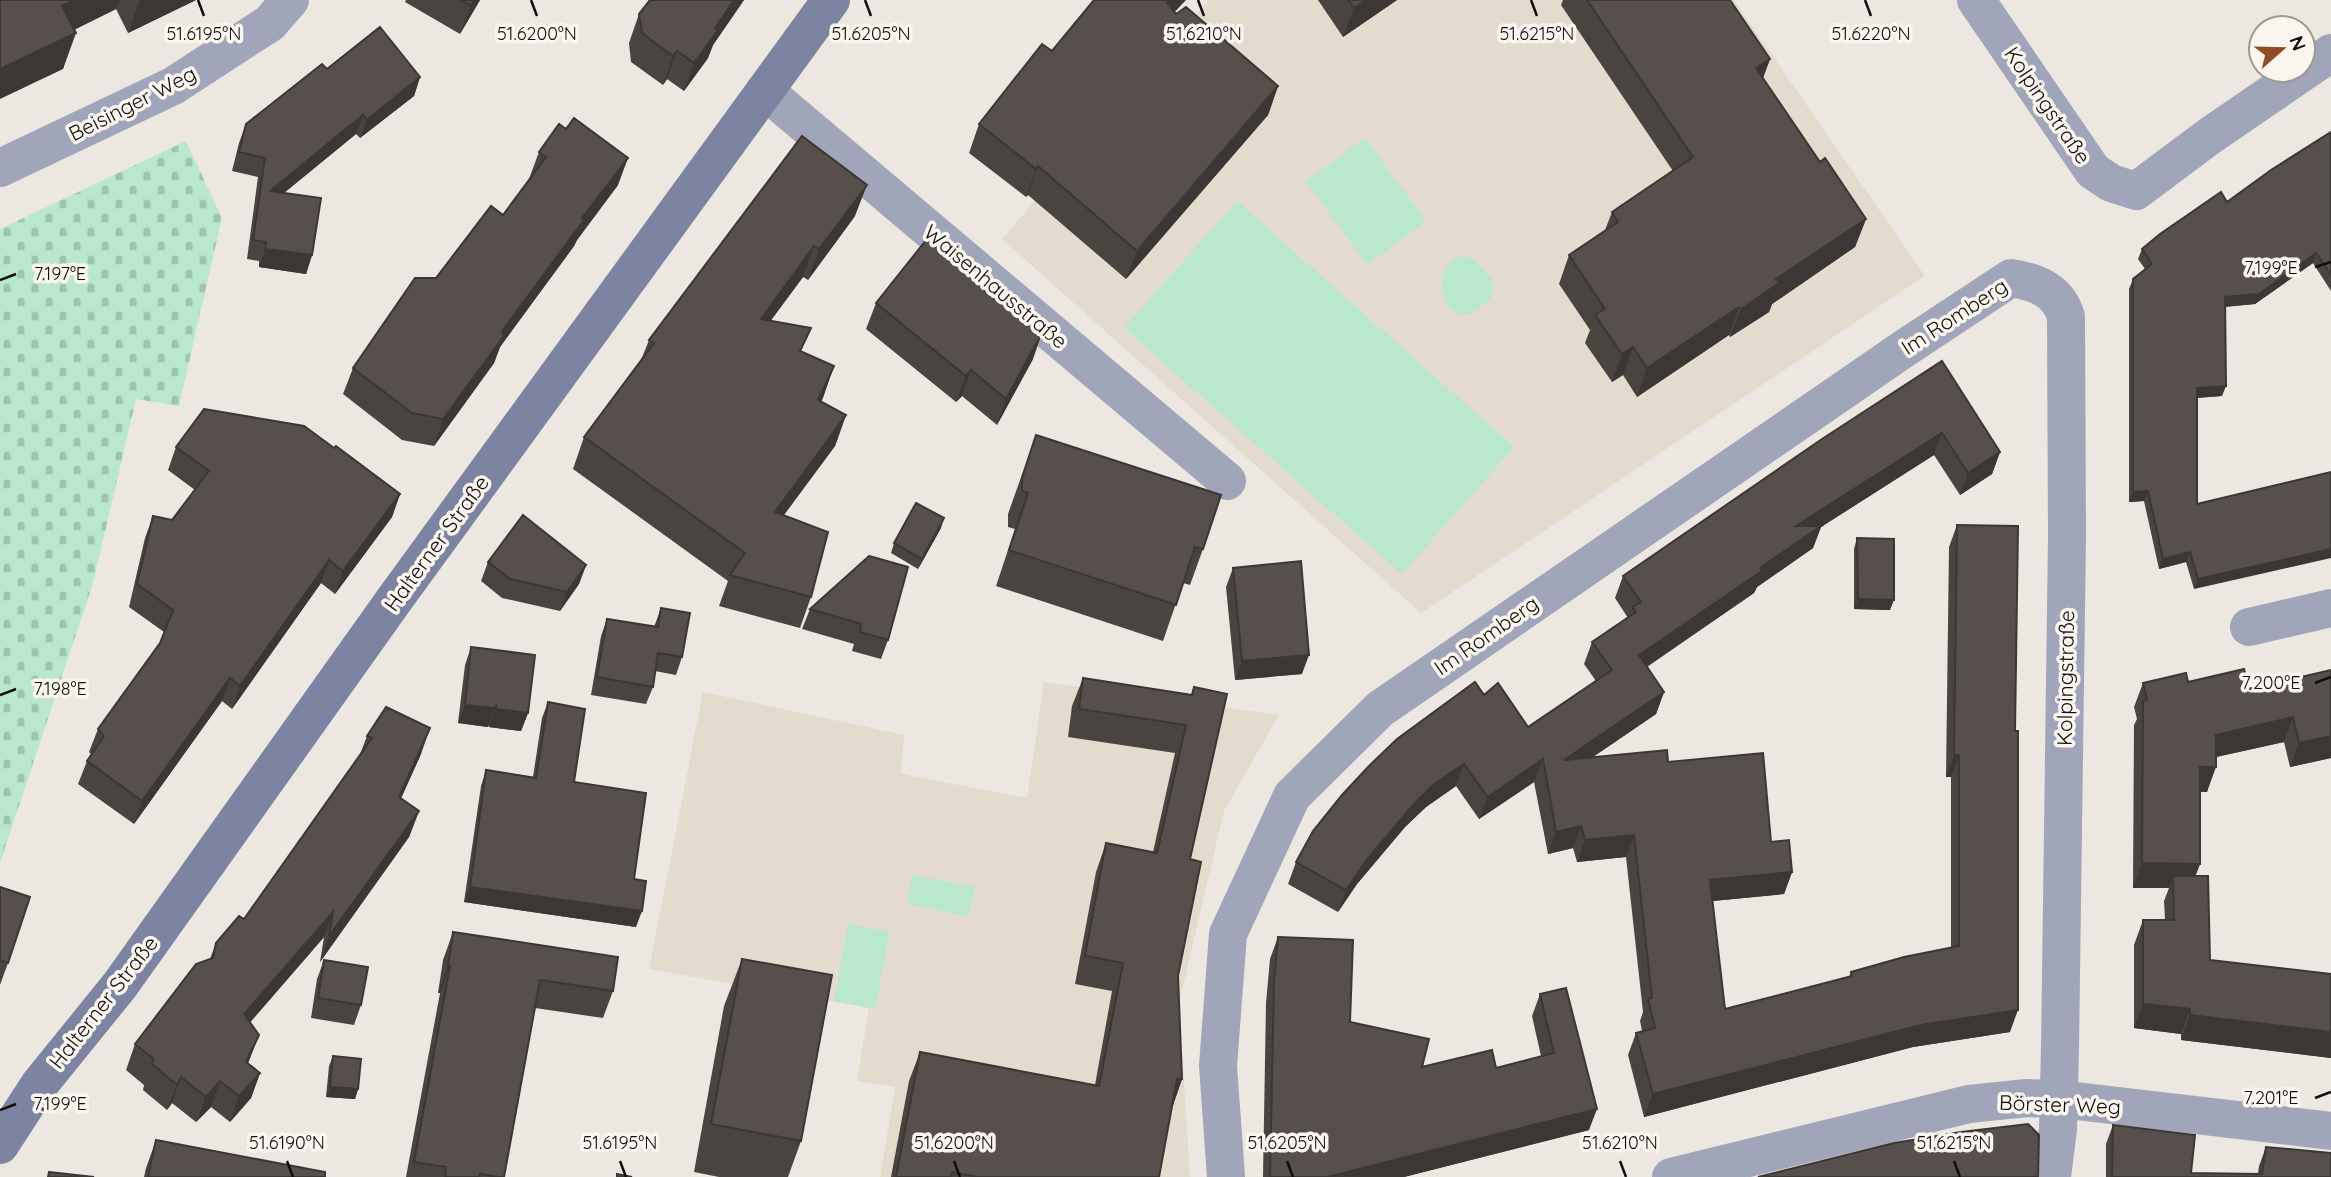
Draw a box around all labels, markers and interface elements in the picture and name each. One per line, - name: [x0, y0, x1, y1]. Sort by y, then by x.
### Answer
- north arrow: [2247, 14, 2317, 84]
- text: 51.6195°N: [167, 22, 241, 45]
- text: 51.6200°N: [497, 22, 577, 45]
- text: 51.6205°N: [832, 22, 910, 45]
- text: 51.6210°N: [1166, 22, 1242, 45]
- text: 51.6215°N: [1500, 22, 1574, 45]
- text: 51.6220°N: [1831, 22, 1911, 45]
- text: N: [2284, 33, 2312, 54]
- street label: Kolpingstraße: [1999, 42, 2097, 168]
- street label: Beisinger Weg: [64, 60, 200, 146]
- street label: Waisenhausstraße: [919, 218, 1073, 354]
- text: 7.199°E: [2244, 256, 2298, 279]
- text: 7.197°E: [34, 262, 86, 285]
- street label: Im Romberg: [1896, 272, 2012, 360]
- street label: Halterner Straße: [378, 470, 494, 616]
- street label: Im Romberg: [1429, 590, 1543, 680]
- street label: Kolpingstraße: [2051, 610, 2079, 746]
- text: 7.200°E: [2242, 671, 2300, 694]
- text: 7.198°E: [33, 677, 87, 700]
- street label: Halterner Straße: [43, 930, 163, 1074]
- text: 7.201°E: [2244, 1086, 2298, 1109]
- street label: Börster Weg: [1999, 1089, 2121, 1119]
- text: 7.199°E: [33, 1092, 87, 1115]
- text: 51.6190°N: [249, 1131, 325, 1154]
- text: 51.6195°N: [583, 1131, 657, 1154]
- text: 51.6200°N: [914, 1131, 994, 1154]
- text: 51.6205°N: [1248, 1131, 1326, 1154]
- text: 51.6210°N: [1582, 1131, 1658, 1154]
- text: 51.6215°N: [1917, 1131, 1991, 1154]

